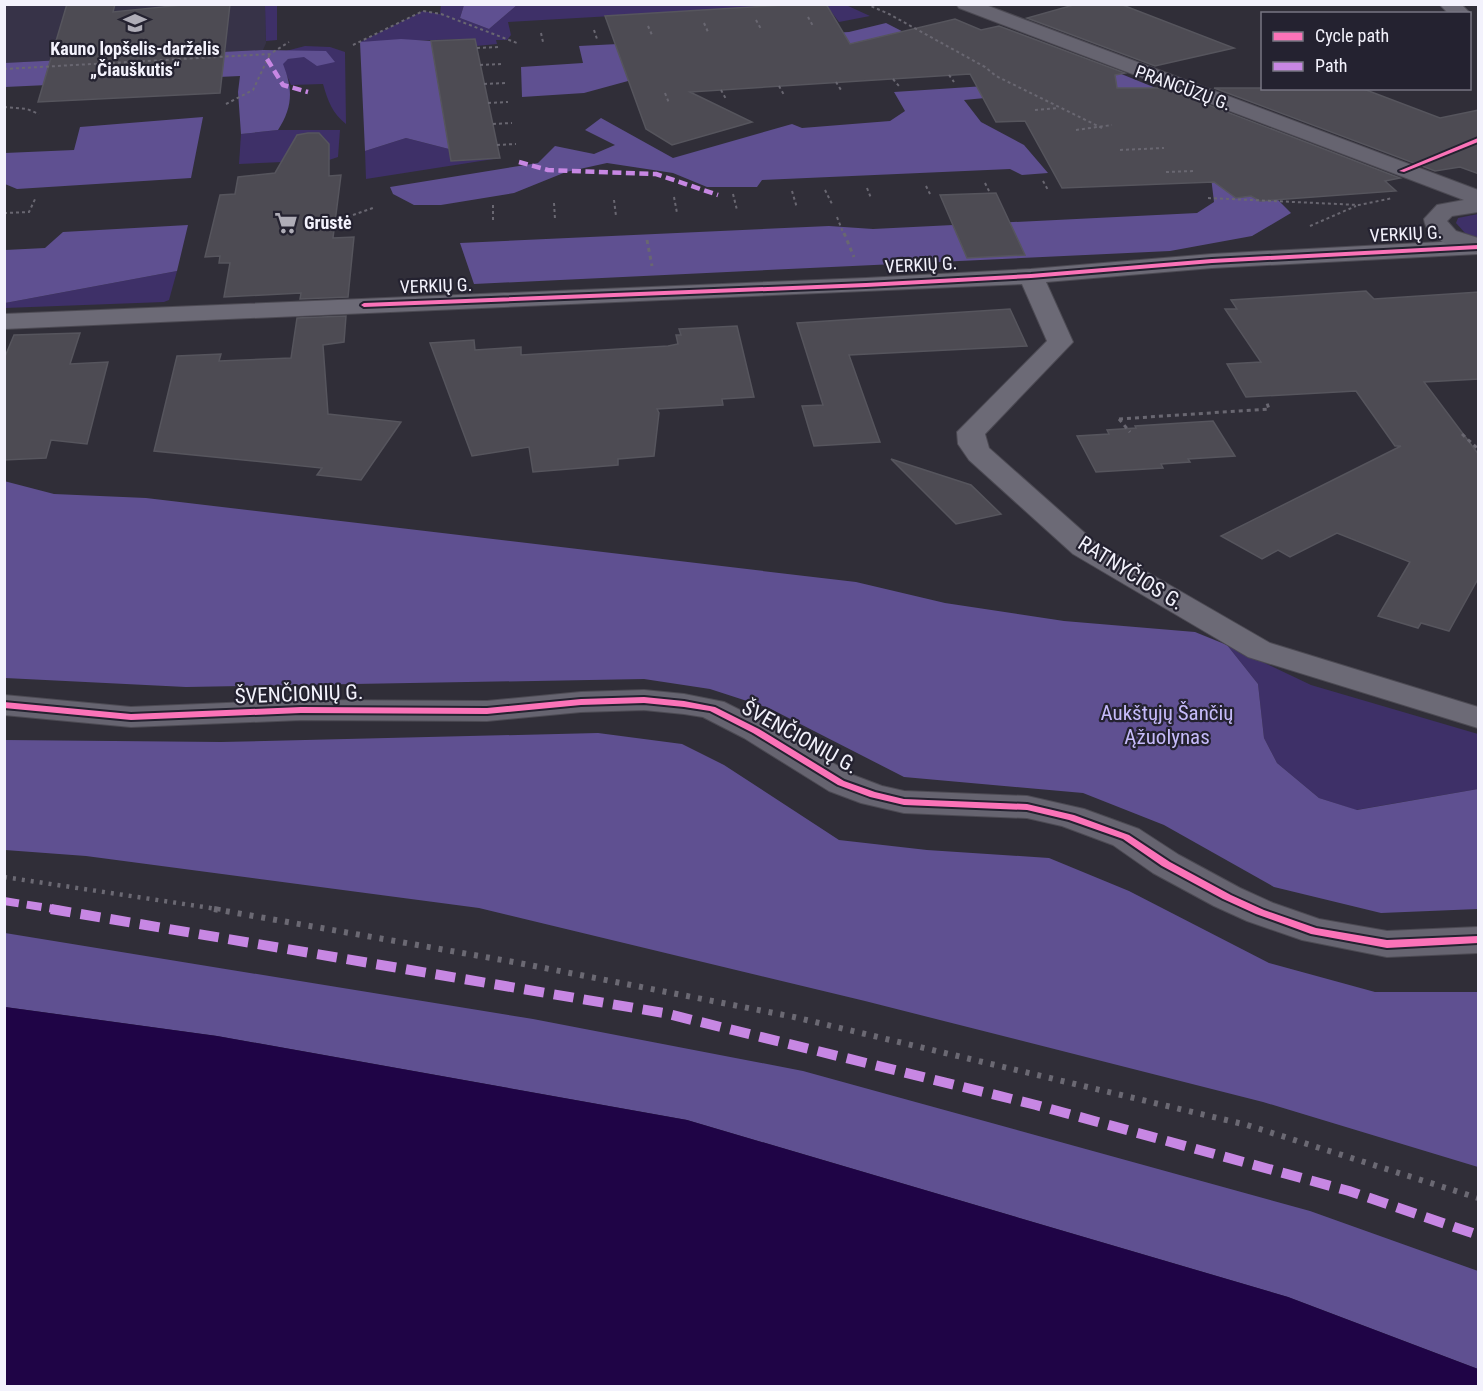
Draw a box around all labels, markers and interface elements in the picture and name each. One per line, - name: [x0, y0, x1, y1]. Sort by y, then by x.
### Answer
- school or university icon: Kauno lopšelis-darželis „Čiauškutis“: [122, 10, 148, 36]
- legend: [1261, 12, 1471, 90]
- text: Cycle path: [1315, 25, 1389, 46]
- place label: Kauno lopšelis-darželis „Čiauškutis“: [50, 38, 220, 80]
- text: Path: [1315, 55, 1348, 76]
- street label: PRANCŪZŲ G.: [1132, 60, 1234, 115]
- supermarket icon: Grūstė: [273, 210, 299, 236]
- place label: Grūstė: [304, 212, 352, 233]
- street label: VERKIŲ G.: [1369, 221, 1443, 246]
- street label: VERKIŲ G.: [884, 252, 958, 277]
- street label: VERKIŲ G.: [399, 274, 473, 297]
- street label: RATNYČIOS G.: [1074, 531, 1188, 615]
- street label: ŠVENČIONIŲ G.: [234, 680, 364, 708]
- street label: ŠVENČIONIŲ G.: [738, 695, 862, 779]
- park label: Aukštųjų Šančių Ąžuolynas: [1100, 701, 1234, 749]

